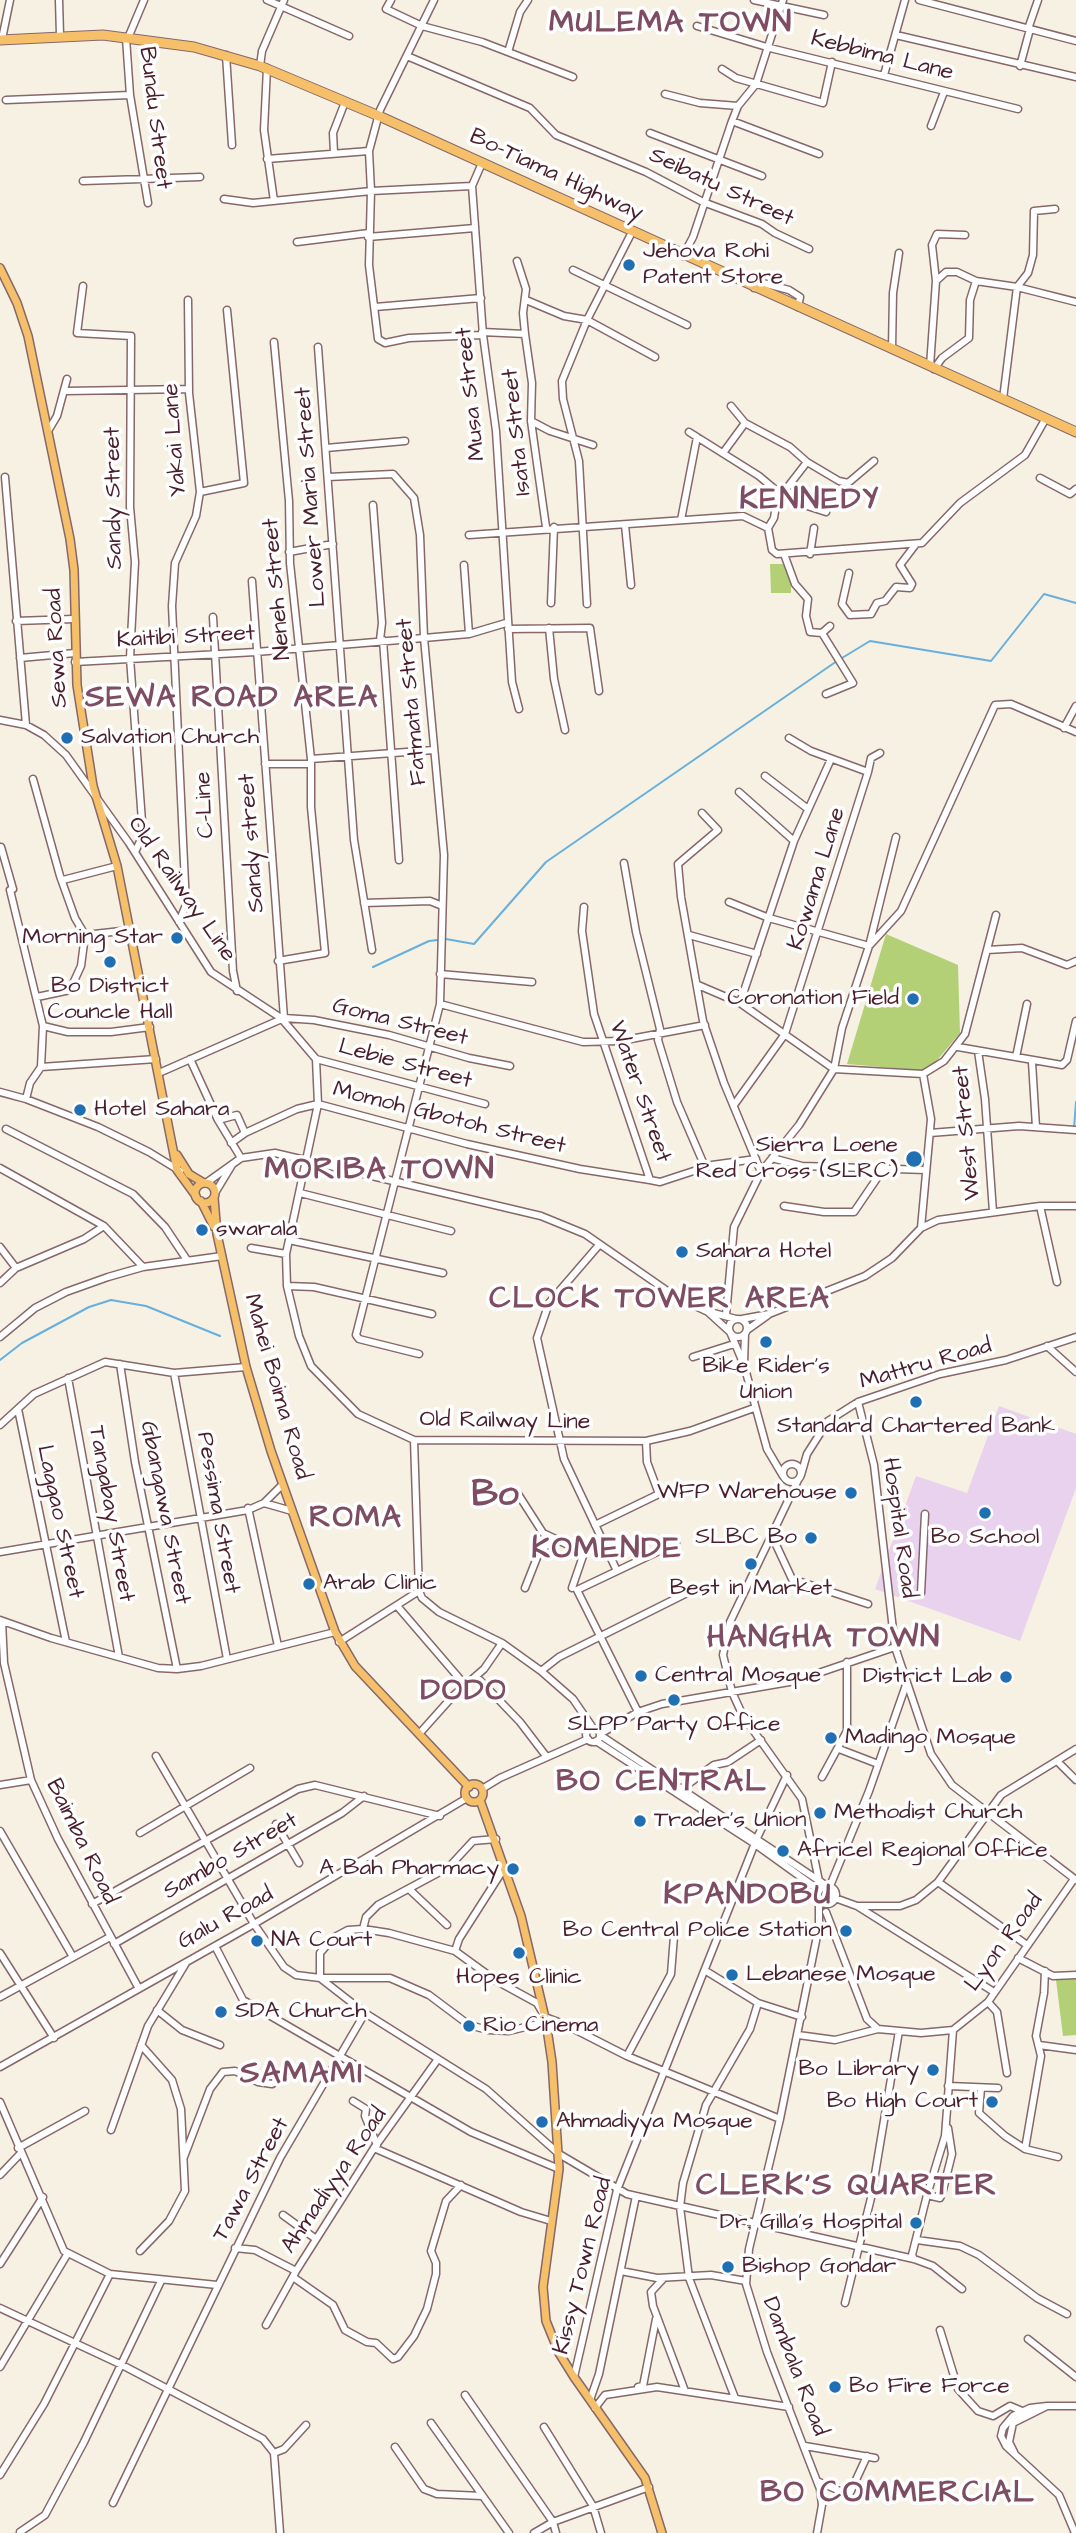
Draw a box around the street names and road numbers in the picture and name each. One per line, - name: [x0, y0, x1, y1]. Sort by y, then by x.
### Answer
- street label: Kebbima Lane: [808, 26, 956, 88]
- street label: Bundu Street: [132, 45, 176, 191]
- street label: Bo-Tiama Highway: [465, 124, 647, 228]
- street label: Seibatu Street: [644, 142, 798, 234]
- street label: Musa Street: [451, 326, 493, 462]
- street label: Isata Street: [498, 367, 538, 497]
- street label: Yakai Lane: [158, 382, 194, 498]
- street label: Lower Maria Street: [291, 386, 333, 608]
- street label: Sandy Street: [100, 426, 130, 570]
- street label: Neneh Street: [258, 517, 298, 661]
- street label: Sewa Road: [41, 588, 75, 708]
- street label: Fatmata Street: [392, 617, 434, 787]
- street label: Kaitibi Street: [116, 621, 256, 655]
- street label: C-Line: [190, 771, 222, 839]
- street label: Sandy street: [234, 773, 272, 913]
- street label: Kowama Lane: [783, 804, 853, 954]
- street label: Old Railway Line: [121, 812, 241, 968]
- street label: Goma Street: [329, 993, 471, 1053]
- street label: Water Street: [602, 1018, 676, 1166]
- street label: Lebie Street: [335, 1034, 475, 1096]
- street label: West Street: [948, 1065, 988, 1201]
- street label: Momoh Gbotoh Street: [330, 1077, 568, 1161]
- street label: Mahei Boima Road: [236, 1291, 316, 1483]
- street label: Mattru Road: [857, 1333, 995, 1397]
- street label: Old Railway Line: [419, 1407, 591, 1437]
- street label: Gbangawa Street: [133, 1419, 195, 1607]
- street label: Tangabay Street: [81, 1424, 139, 1604]
- street label: Pessima Street: [189, 1430, 245, 1596]
- street label: Laggao Street: [29, 1443, 89, 1601]
- street label: Hospital Road: [874, 1456, 922, 1600]
- street label: Baimba Road: [39, 1775, 123, 1909]
- street label: Sambo Street: [159, 1807, 303, 1907]
- street label: Galu Road: [173, 1881, 279, 1957]
- street label: Lyon Road: [960, 1888, 1050, 1998]
- street label: Ahmadiyya Road: [276, 2103, 394, 2259]
- street label: Tawa Street: [208, 2113, 296, 2247]
- street label: Kissy Town Road: [549, 2174, 619, 2358]
- street label: Dambala Road: [755, 2294, 833, 2440]

